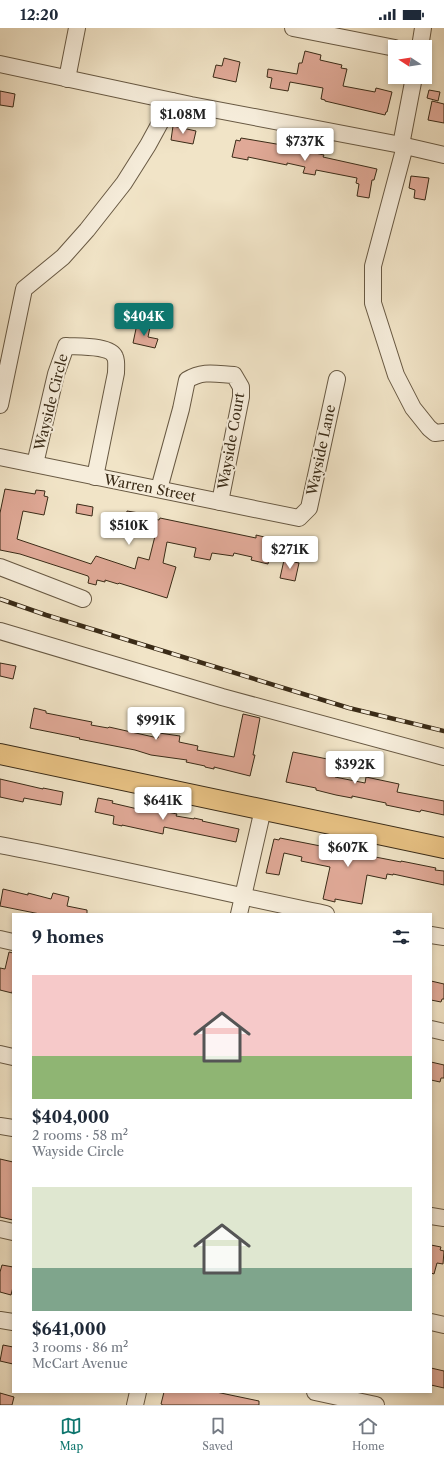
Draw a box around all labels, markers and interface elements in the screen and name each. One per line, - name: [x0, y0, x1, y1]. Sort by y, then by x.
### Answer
- text: 12:20: [20, 5, 58, 24]
- north arrow: [388, 40, 432, 84]
- map controls: [388, 40, 432, 84]
- pin: $1.08M: [150, 101, 216, 135]
- text: $1.08M: [160, 106, 206, 122]
- pin: $737K: [277, 128, 333, 162]
- text: $737K: [286, 133, 324, 149]
- pin: $404K: [116, 303, 172, 337]
- text: $404K: [123, 308, 165, 324]
- street label: Wayside Circle: [30, 352, 72, 453]
- street label: Wayside Court: [213, 391, 248, 492]
- street label: Wayside Lane: [302, 403, 339, 498]
- street label: Warren Street: [102, 470, 197, 506]
- pin: $510K: [101, 512, 157, 546]
- text: $510K: [110, 517, 148, 533]
- pin: $271K: [262, 536, 318, 570]
- text: $271K: [271, 541, 309, 557]
- pin: $991K: [128, 707, 184, 741]
- text: $991K: [136, 712, 176, 728]
- pin: $392K: [327, 751, 383, 785]
- text: $392K: [335, 756, 375, 772]
- pin: $641K: [135, 787, 191, 821]
- text: $641K: [144, 792, 182, 808]
- pin: $607K: [320, 834, 376, 868]
- text: $607K: [328, 839, 368, 855]
- icon: filters: [390, 926, 412, 948]
- text: 9 homes: [32, 927, 104, 947]
- icon: home: [186, 1001, 258, 1073]
- text: $404,000: [32, 1107, 109, 1127]
- text: 2 rooms · 58 m²: [32, 1127, 128, 1143]
- text: Wayside Circle: [32, 1143, 124, 1159]
- icon: home: [186, 1213, 258, 1285]
- text: $641,000: [32, 1319, 106, 1339]
- text: 3 rooms · 86 m²: [32, 1339, 128, 1355]
- text: McCart Avenue: [32, 1355, 128, 1371]
- tab: Map: [60, 1415, 83, 1453]
- tab: Saved: [202, 1415, 233, 1453]
- tab: Home: [352, 1415, 384, 1453]

